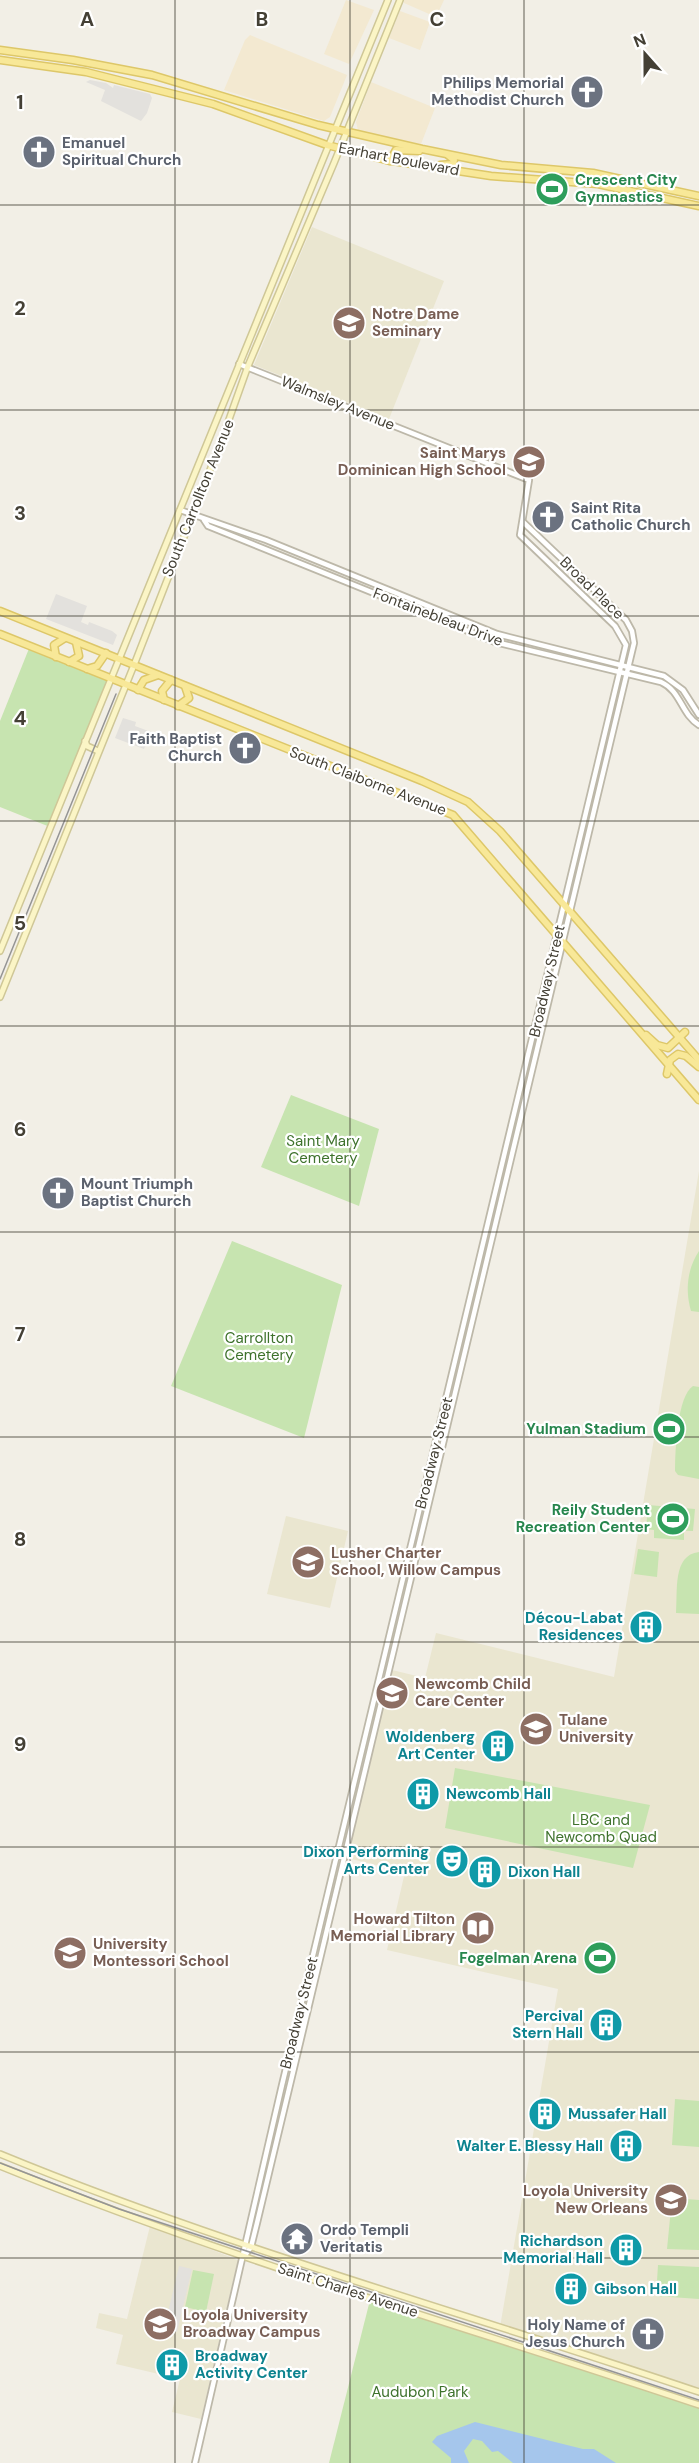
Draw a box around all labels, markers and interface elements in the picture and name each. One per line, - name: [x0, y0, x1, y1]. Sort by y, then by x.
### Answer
- text: A: [80, 6, 94, 32]
- text: B: [256, 6, 268, 32]
- text: C: [430, 6, 444, 32]
- north arrow: [615, 24, 675, 84]
- text: N: [631, 29, 649, 52]
- place label: Philips Memorial Methodist Church: [431, 73, 564, 110]
- church icon: Philips Memorial Methodist Church: [569, 74, 605, 110]
- text: 1: [16, 89, 24, 115]
- place label: Emanuel Spiritual Church: [62, 133, 181, 170]
- church icon: Emanuel Spiritual Church: [21, 134, 57, 170]
- street label: Earhart Boulevard: [337, 137, 461, 181]
- place label: Crescent City Gymnastics: [575, 170, 677, 207]
- sports icon: Crescent City Gymnastics: [534, 171, 570, 207]
- text: 2: [14, 295, 26, 321]
- place label: Notre Dame Seminary: [372, 304, 459, 341]
- school or university icon: Notre Dame Seminary: [331, 305, 367, 341]
- street label: Walmsley Avenue: [278, 371, 398, 435]
- street label: South Carrollton Avenue: [157, 416, 239, 580]
- place label: Saint Marys Dominican High School: [338, 443, 506, 480]
- school or university icon: Saint Marys Dominican High School: [511, 444, 547, 480]
- place label: Saint Rita Catholic Church: [571, 498, 690, 535]
- church icon: Saint Rita Catholic Church: [530, 499, 566, 535]
- text: 3: [14, 500, 26, 526]
- street label: Broad Place: [556, 552, 628, 624]
- street label: Fontainebleau Drive: [370, 583, 506, 651]
- text: 4: [14, 705, 27, 731]
- place label: Faith Baptist Church: [129, 729, 222, 766]
- church icon: Faith Baptist Church: [227, 730, 263, 766]
- street label: South Claiborne Avenue: [287, 742, 449, 820]
- text: 5: [14, 910, 26, 936]
- street label: Broadway Street: [524, 923, 570, 1039]
- text: 6: [14, 1116, 26, 1142]
- park label: Saint Mary Cemetery: [286, 1131, 360, 1168]
- place label: Mount Triumph Baptist Church: [81, 1174, 193, 1211]
- church icon: Mount Triumph Baptist Church: [40, 1175, 76, 1211]
- text: 7: [15, 1321, 26, 1347]
- park label: Carrollton Cemetery: [225, 1328, 294, 1365]
- street label: Broadway Street: [410, 1395, 458, 1511]
- sports icon: Yulman Stadium: [651, 1411, 687, 1447]
- place label: Yulman Stadium: [526, 1419, 646, 1439]
- place label: Reily Student Recreation Center: [516, 1500, 650, 1537]
- sports icon: Reily Student Recreation Center: [655, 1501, 691, 1537]
- text: 8: [14, 1526, 26, 1552]
- place label: Lusher Charter School, Willow Campus: [331, 1543, 501, 1580]
- school or university icon: Lusher Charter School, Willow Campus: [290, 1544, 326, 1580]
- place label: Décou-Labat Residences: [525, 1608, 623, 1645]
- building icon: Décou-Labat Residences: [628, 1609, 664, 1645]
- place label: Newcomb Child Care Center: [415, 1674, 531, 1711]
- school or university icon: Newcomb Child Care Center: [374, 1675, 410, 1711]
- place label: Tulane University: [559, 1710, 634, 1747]
- school or university icon: Tulane University: [518, 1711, 554, 1747]
- place label: Woldenberg Art Center: [386, 1727, 475, 1764]
- building icon: Woldenberg Art Center: [480, 1728, 516, 1764]
- text: 9: [14, 1731, 26, 1757]
- building icon: Newcomb Hall: [405, 1776, 441, 1812]
- place label: Newcomb Hall: [446, 1784, 551, 1804]
- park label: LBC and Newcomb Quad: [545, 1810, 657, 1847]
- place label: Dixon Performing Arts Center: [303, 1842, 429, 1879]
- theatre icon: Dixon Performing Arts Center: [434, 1843, 470, 1879]
- building icon: Dixon Hall: [467, 1854, 503, 1890]
- place label: Dixon Hall: [508, 1862, 580, 1882]
- place label: Howard Tilton Memorial Library: [330, 1909, 455, 1946]
- library icon: Howard Tilton Memorial Library: [460, 1910, 496, 1946]
- place label: University Montessori School: [93, 1934, 229, 1971]
- school or university icon: University Montessori School: [52, 1935, 88, 1971]
- sports icon: Fogelman Arena: [582, 1940, 618, 1976]
- place label: Fogelman Arena: [459, 1948, 577, 1968]
- street label: Broadway Street: [275, 1955, 323, 2071]
- place label: Percival Stern Hall: [512, 2006, 583, 2043]
- building icon: Percival Stern Hall: [588, 2007, 624, 2043]
- building icon: Mussafer Hall: [527, 2096, 563, 2132]
- place label: Mussafer Hall: [568, 2104, 667, 2124]
- building icon: Walter E. Blessy Hall: [608, 2128, 644, 2164]
- place label: Walter E. Blessy Hall: [457, 2136, 603, 2156]
- place label: Loyola University New Orleans: [523, 2181, 648, 2218]
- school or university icon: Loyola University New Orleans: [653, 2182, 689, 2218]
- place label: Ordo Templi Veritatis: [320, 2220, 409, 2257]
- temple icon: Ordo Templi Veritatis: [279, 2221, 315, 2257]
- place label: Richardson Memorial Hall: [503, 2231, 603, 2268]
- building icon: Richardson Memorial Hall: [608, 2232, 644, 2268]
- street label: Saint Charles Avenue: [275, 2258, 421, 2322]
- building icon: Gibson Hall: [553, 2271, 589, 2307]
- place label: Gibson Hall: [594, 2279, 677, 2299]
- place label: Loyola University Broadway Campus: [183, 2305, 320, 2342]
- school or university icon: Loyola University Broadway Campus: [142, 2306, 178, 2342]
- place label: Holy Name of Jesus Church: [525, 2315, 625, 2352]
- church icon: Holy Name of Jesus Church: [630, 2316, 666, 2352]
- place label: Broadway Activity Center: [195, 2346, 307, 2383]
- building icon: Broadway Activity Center: [154, 2347, 190, 2383]
- park label: Audubon Park: [372, 2382, 469, 2402]

